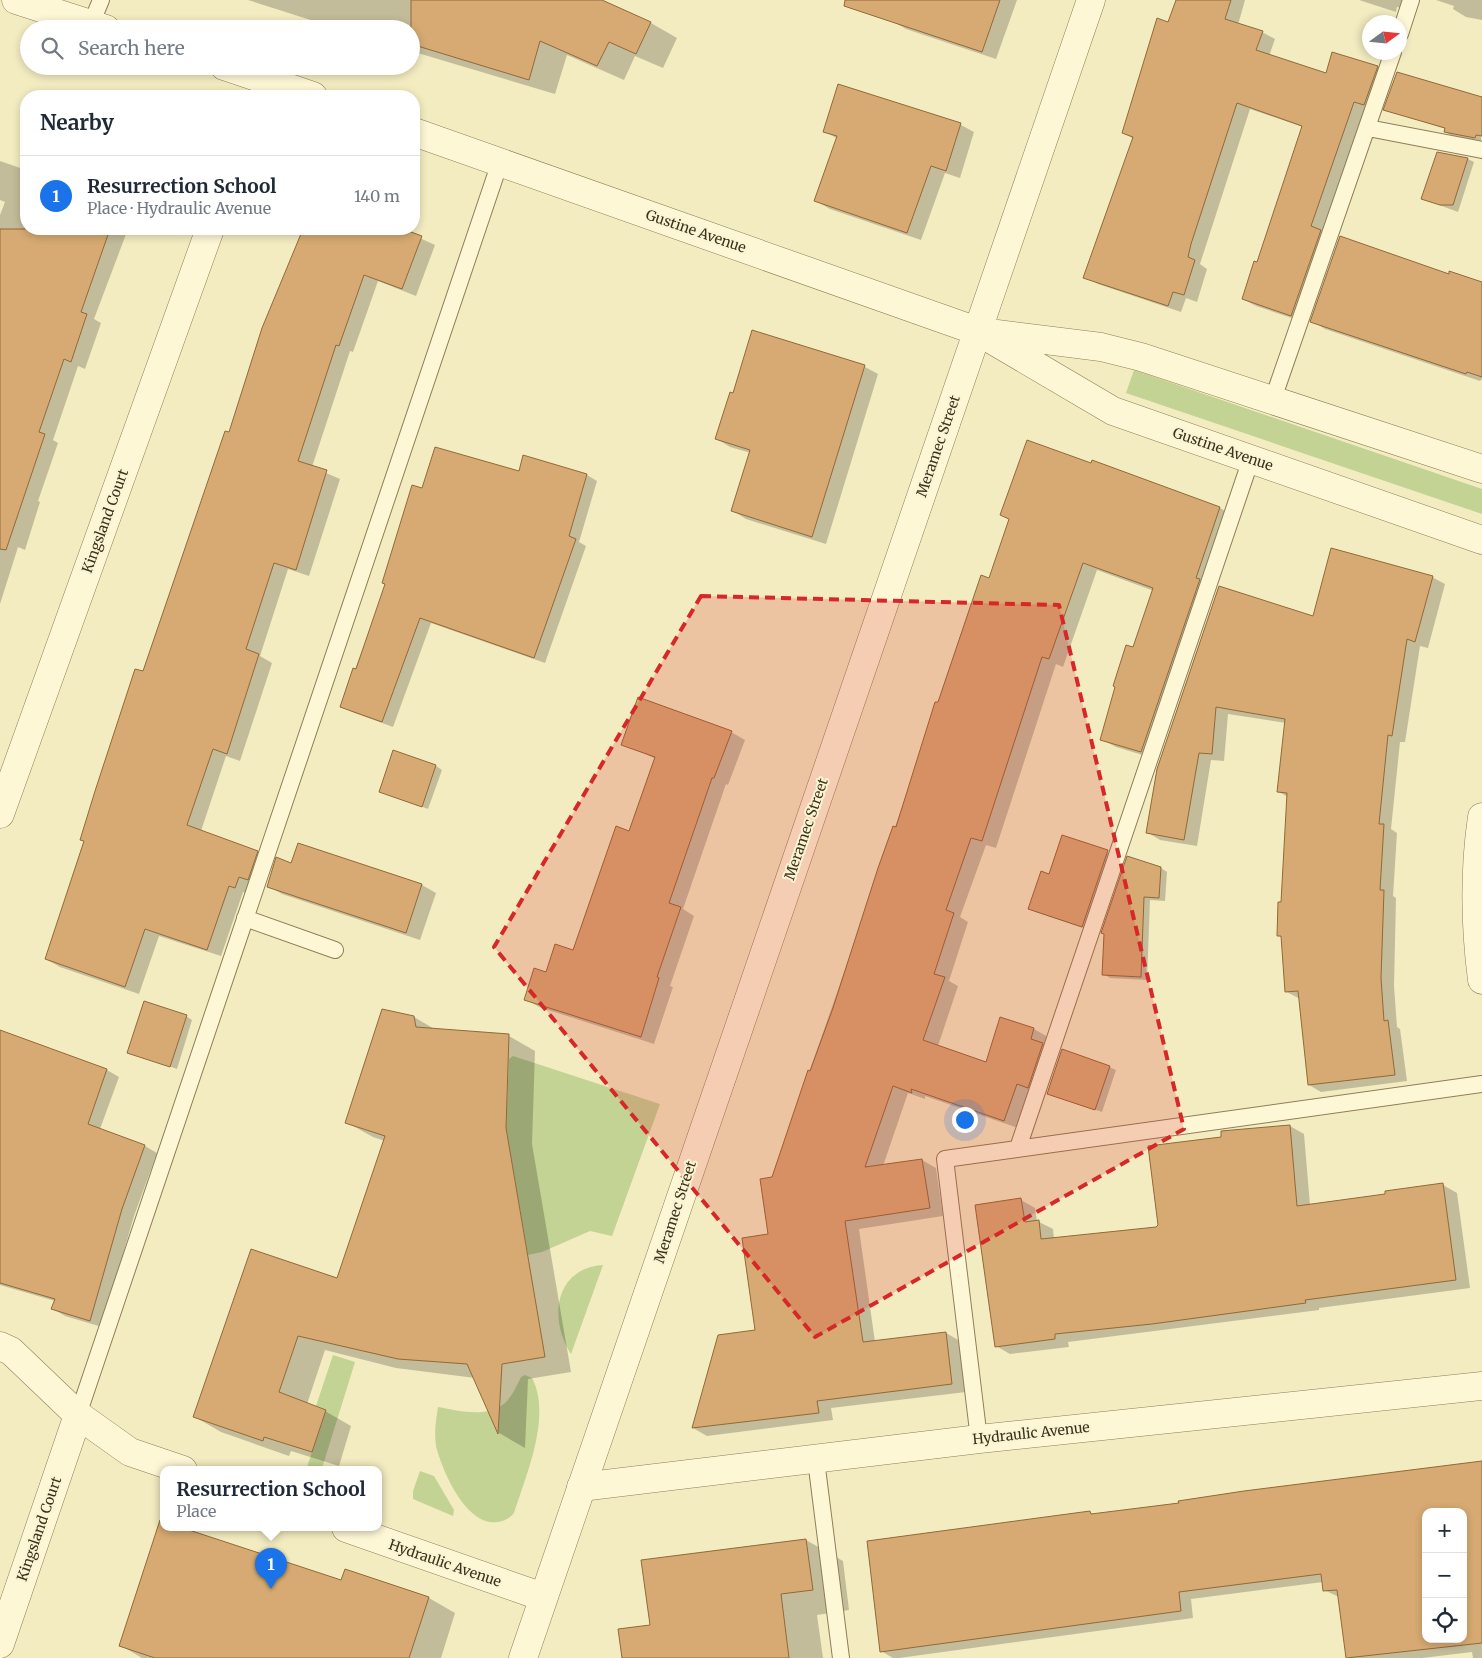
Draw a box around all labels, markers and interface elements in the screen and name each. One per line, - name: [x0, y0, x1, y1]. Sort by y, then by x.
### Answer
- north arrow: [1362, 15, 1407, 60]
- search box: [20, 20, 420, 75]
- icon: search: [38, 34, 66, 62]
- text: Search here: [78, 36, 185, 60]
- text: Nearby: [40, 109, 114, 136]
- text: Resurrection School: [87, 174, 276, 198]
- text: 1: [52, 186, 60, 206]
- text: 140 m: [354, 186, 400, 206]
- text: Place · Hydraulic Avenue: [87, 198, 271, 218]
- street label: Gustine Avenue: [643, 205, 749, 257]
- street label: Meramec Street: [912, 392, 964, 499]
- street label: Gustine Avenue: [1170, 423, 1276, 475]
- street label: Kingsland Court: [78, 466, 132, 575]
- street label: Meramec Street: [780, 775, 832, 882]
- your location: [952, 1107, 978, 1133]
- street label: Meramec Street: [650, 1158, 700, 1265]
- street label: Hydraulic Avenue: [971, 1418, 1091, 1448]
- popup: [160, 1466, 382, 1531]
- street label: Kingsland Court: [13, 1474, 65, 1584]
- text: Resurrection School: [176, 1477, 366, 1501]
- text: Place: [176, 1501, 216, 1521]
- map controls: [1422, 1508, 1467, 1643]
- button: +: [1422, 1508, 1467, 1553]
- street label: Hydraulic Avenue: [386, 1535, 504, 1591]
- pin: 1: [255, 1548, 287, 1589]
- button: −: [1422, 1553, 1467, 1598]
- button: locate: [1422, 1598, 1467, 1643]

